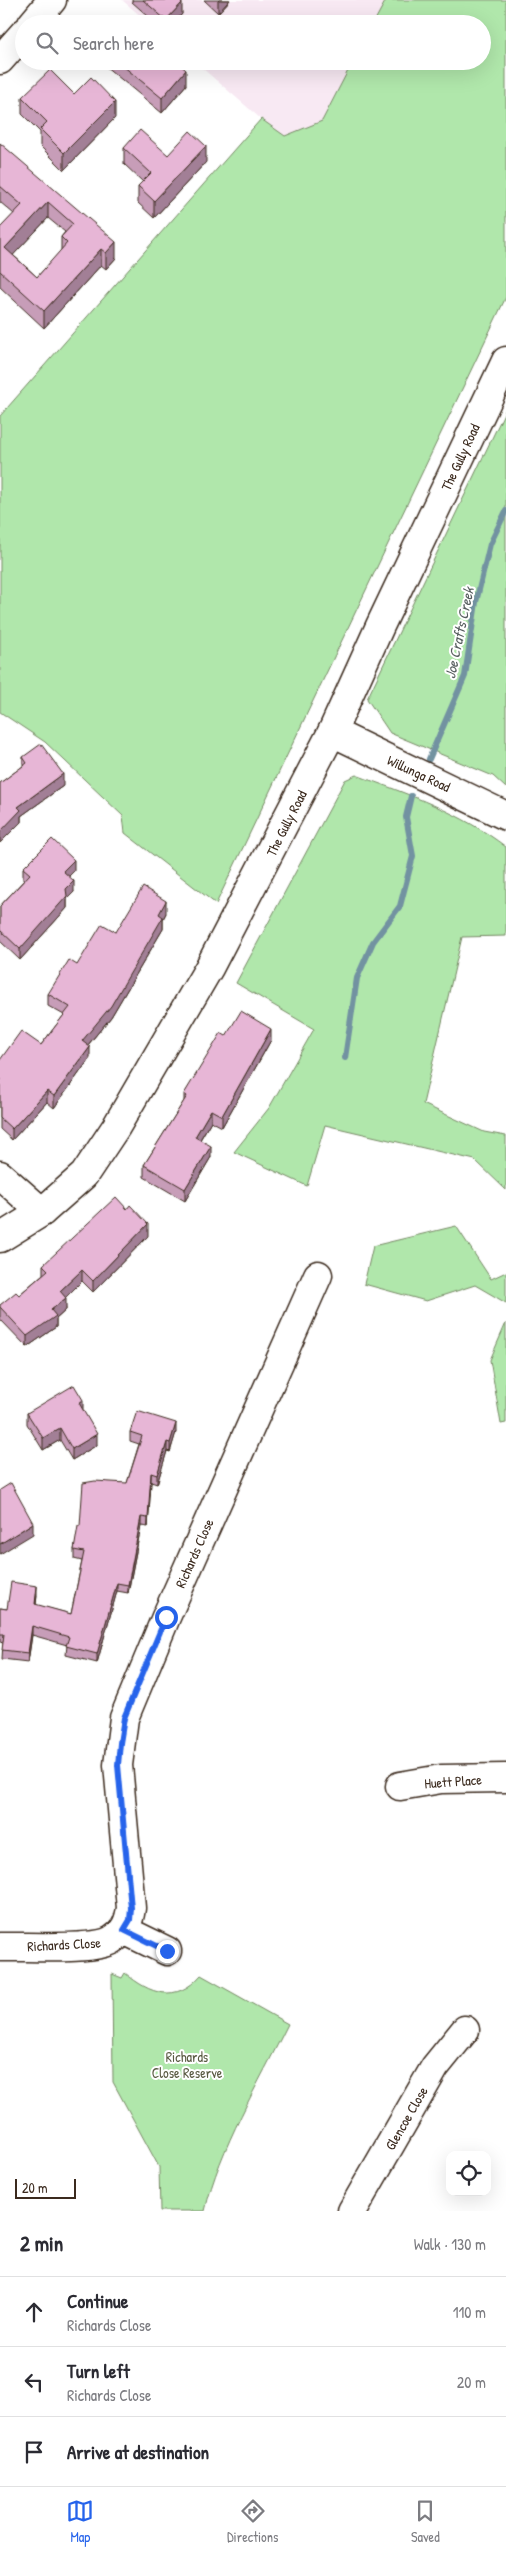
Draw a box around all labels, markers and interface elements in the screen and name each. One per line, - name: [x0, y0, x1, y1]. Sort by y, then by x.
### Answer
- search box: [15, 15, 491, 70]
- icon: search: [33, 29, 61, 57]
- text: Search here: [73, 30, 154, 56]
- street label: The Gully Road: [436, 420, 485, 494]
- water label: Joe Crafts Creek: [439, 584, 479, 681]
- street label: Willunga Road: [384, 750, 454, 797]
- street label: The Gully Road: [261, 786, 312, 860]
- street label: Richards Close: [170, 1515, 218, 1591]
- route start: [155, 1606, 178, 1629]
- street label: Huett Place: [424, 1769, 483, 1792]
- street label: Richards Close: [27, 1933, 102, 1955]
- route end: [156, 1940, 179, 1963]
- park label: Richards Close Reserve: [152, 2047, 223, 2082]
- street label: Glencoe Close: [380, 2082, 432, 2153]
- map controls: [446, 2151, 491, 2196]
- button: locate: [446, 2151, 491, 2196]
- scale bar: [15, 2176, 76, 2199]
- text: 20 m: [22, 2178, 48, 2197]
- text: 2 min: [20, 2229, 63, 2258]
- text: Walk · 130 m: [414, 2233, 486, 2255]
- text: Continue: [67, 2288, 128, 2314]
- icon: ahead: [20, 2298, 48, 2326]
- text: 110 m: [453, 2301, 486, 2323]
- text: Richards Close: [67, 2314, 151, 2336]
- text: Turn left: [67, 2358, 130, 2384]
- icon: left: [20, 2368, 48, 2396]
- text: 20 m: [457, 2371, 486, 2393]
- text: Richards Close: [67, 2384, 151, 2406]
- icon: arrive: [20, 2438, 48, 2466]
- text: Arrive at destination: [67, 2439, 209, 2465]
- tab: Map: [66, 2497, 94, 2546]
- tab: Directions: [227, 2497, 278, 2546]
- tab: Saved: [411, 2497, 440, 2546]

